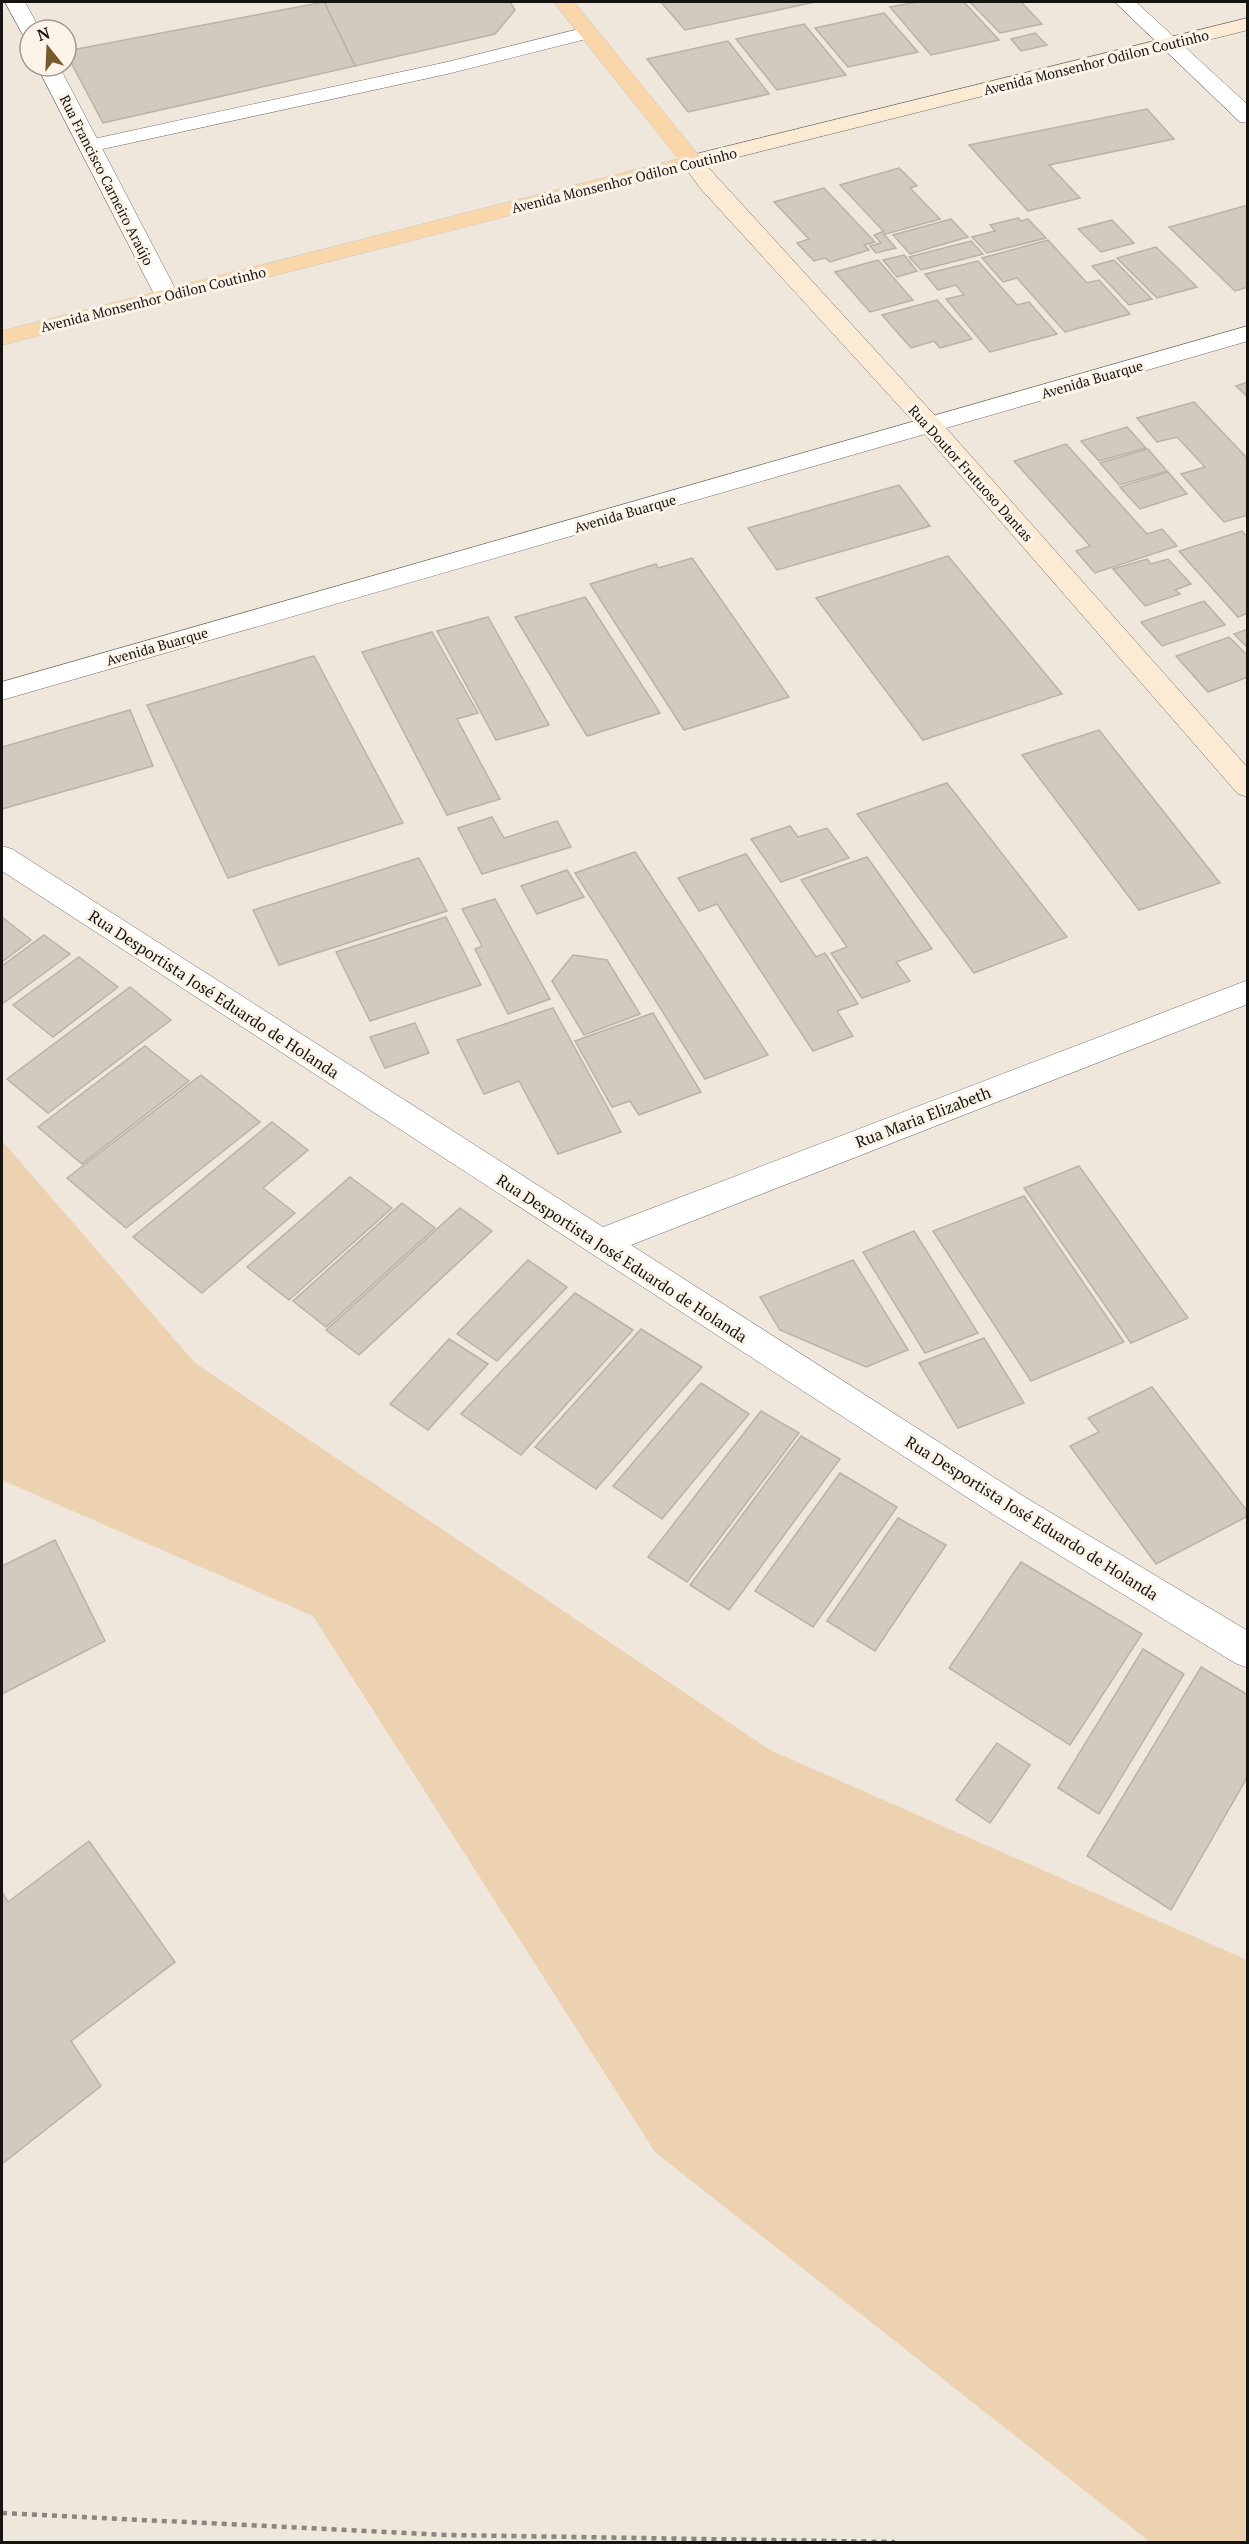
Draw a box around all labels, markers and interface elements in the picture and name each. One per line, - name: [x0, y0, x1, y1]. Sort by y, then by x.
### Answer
- north arrow: [18, 18, 78, 78]
- text: N: [34, 21, 53, 46]
- street label: Avenida Monsenhor Odilon Coutinho: [981, 25, 1211, 99]
- street label: Rua Francisco Carneiro Araújo: [56, 91, 159, 269]
- street label: Avenida Monsenhor Odilon Coutinho: [509, 143, 739, 217]
- street label: Avenida Monsenhor Odilon Coutinho: [38, 262, 268, 336]
- street label: Avenida Buarque: [1039, 355, 1145, 403]
- street label: Rua Doutor Frutuoso Dantas: [904, 401, 1038, 545]
- street label: Avenida Buarque: [572, 489, 678, 537]
- street label: Avenida Buarque: [104, 622, 210, 670]
- street label: Rua Desportista José Eduardo de Holanda: [85, 905, 343, 1083]
- street label: Rua Maria Elizabeth: [852, 1081, 994, 1153]
- street label: Rua Desportista José Eduardo de Holanda: [493, 1169, 751, 1347]
- street label: Rua Desportista José Eduardo de Holanda: [901, 1431, 1163, 1605]

